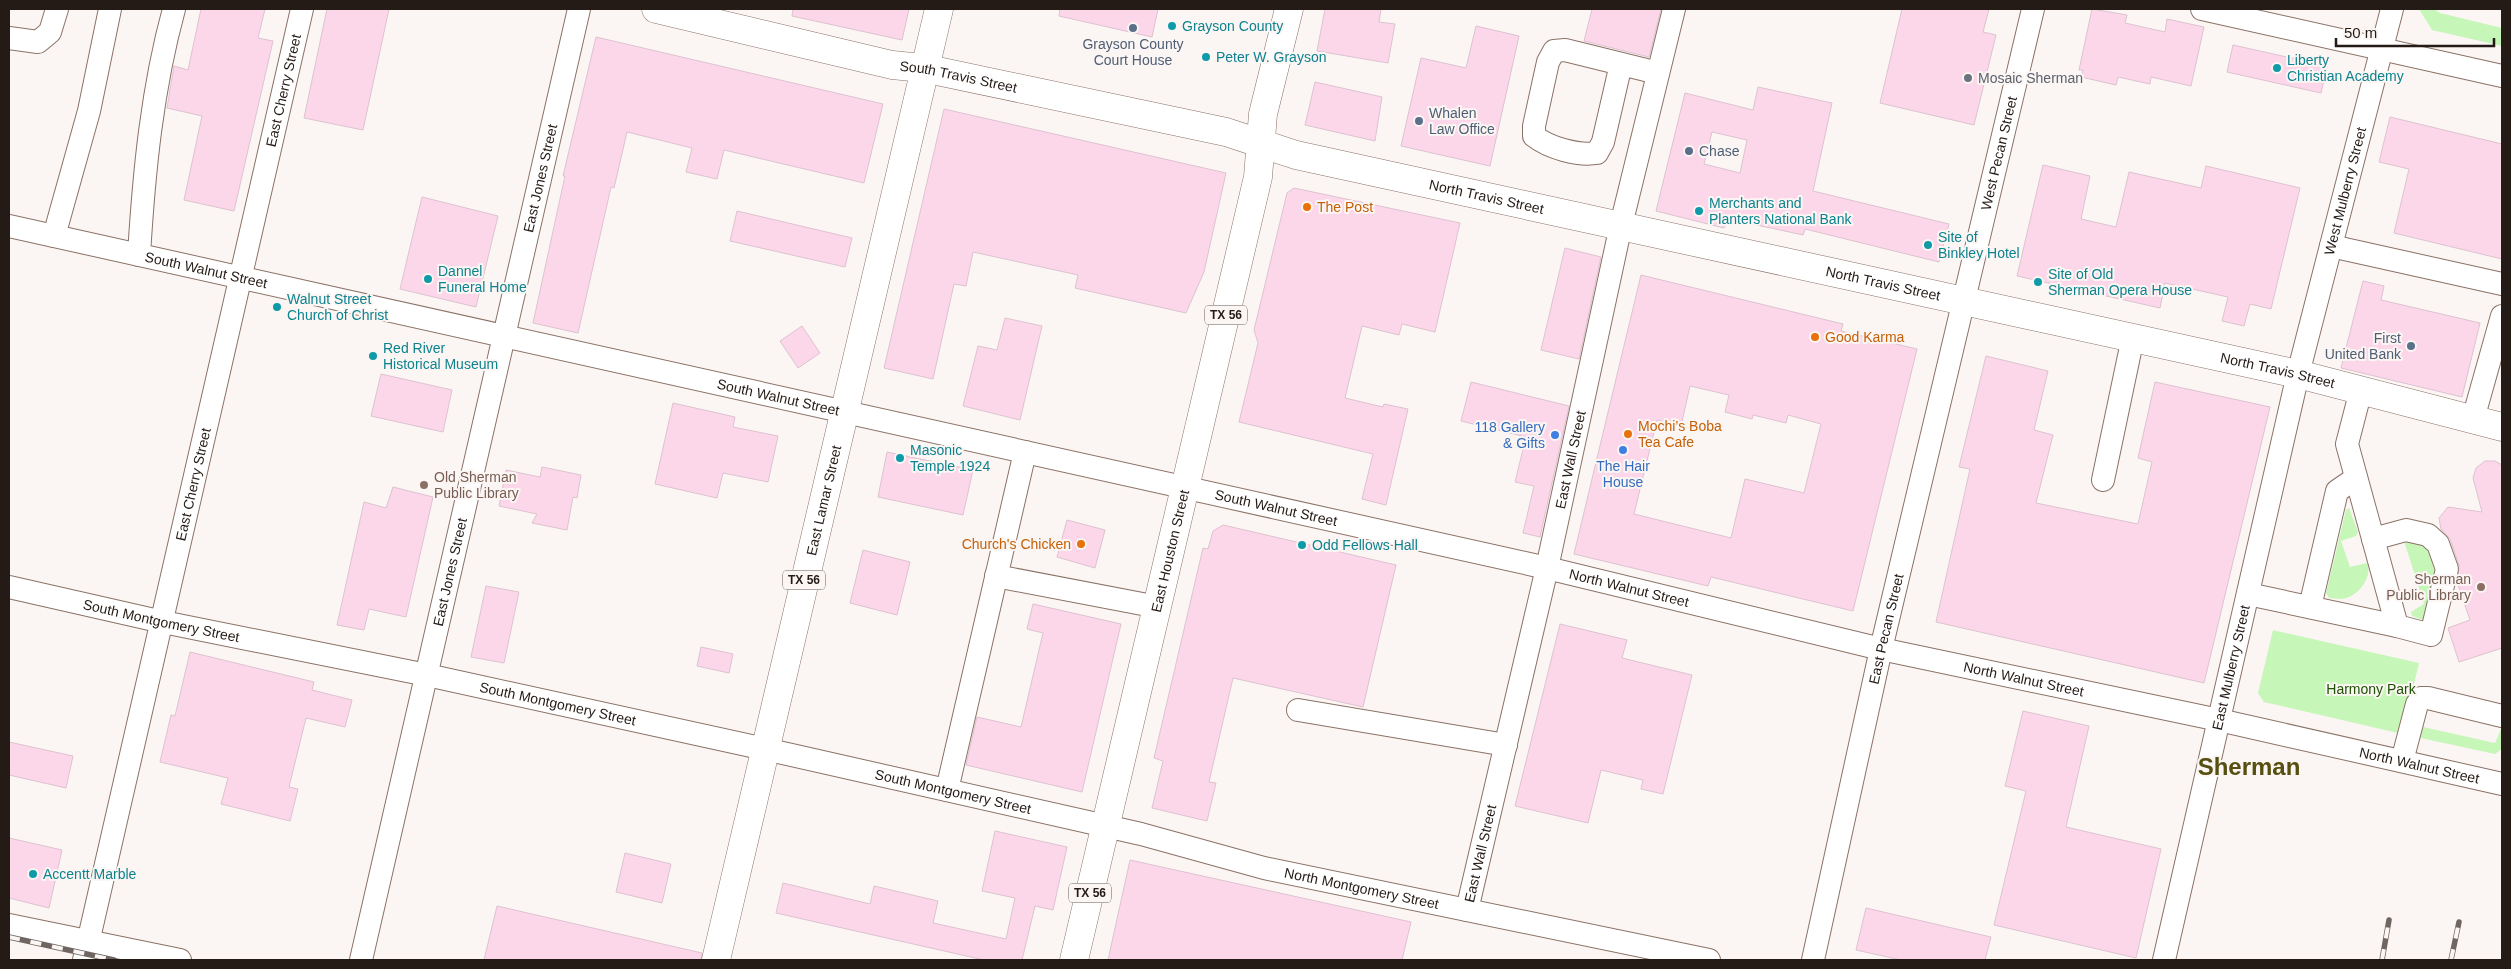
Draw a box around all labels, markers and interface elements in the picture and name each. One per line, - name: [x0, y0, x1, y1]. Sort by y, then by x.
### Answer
- scale bar: [2336, 15, 2494, 47]
- place label: Grayson County: [1182, 18, 1283, 34]
- marker: Grayson County: [1166, 20, 1178, 32]
- marker: Grayson County Court House: [1127, 22, 1139, 34]
- text: 50 m: [2344, 24, 2377, 41]
- street label: East Cherry Street: [263, 32, 304, 149]
- place label: Grayson County Court House: [1082, 36, 1184, 68]
- place label: Peter W. Grayson: [1216, 49, 1326, 65]
- marker: Peter W. Grayson: [1200, 51, 1212, 63]
- place label: Liberty Christian Academy: [2287, 52, 2404, 84]
- street label: South Travis Street: [899, 58, 1019, 96]
- marker: Liberty Christian Academy: [2271, 62, 2283, 74]
- place label: Mosaic Sherman: [1978, 70, 2083, 86]
- marker: Mosaic Sherman: [1962, 72, 1974, 84]
- street label: West Pecan Street: [1978, 94, 2020, 212]
- place label: Whalen Law Office: [1429, 105, 1495, 137]
- marker: Whalen Law Office: [1413, 115, 1425, 127]
- street label: East Jones Street: [520, 122, 560, 234]
- street label: West Mulberry Street: [2321, 125, 2369, 257]
- place label: Chase: [1699, 143, 1740, 159]
- marker: Chase: [1683, 145, 1695, 157]
- street label: North Travis Street: [1428, 176, 1545, 217]
- place label: Merchants and Planters National Bank: [1709, 195, 1852, 227]
- place label: The Post: [1317, 199, 1373, 215]
- marker: The Post: [1301, 201, 1313, 213]
- marker: Merchants and Planters National Bank: [1693, 205, 1705, 217]
- place label: Site of Binkley Hotel: [1938, 229, 2020, 261]
- marker: Site of Binkley Hotel: [1922, 239, 1934, 251]
- street label: South Walnut Street: [143, 248, 269, 291]
- place label: Dannel Funeral Home: [438, 263, 527, 295]
- street label: North Travis Street: [1824, 263, 1942, 304]
- place label: Site of Old Sherman Opera House: [2048, 266, 2192, 298]
- marker: Dannel Funeral Home: [422, 273, 434, 285]
- marker: Site of Old Sherman Opera House: [2032, 276, 2044, 288]
- place label: Walnut Street Church of Christ: [287, 291, 388, 323]
- marker: Walnut Street Church of Christ: [271, 301, 283, 313]
- road number: TX 56: [1205, 306, 1247, 324]
- place label: Good Karma: [1825, 329, 1905, 345]
- place label: First United Bank: [2325, 330, 2402, 362]
- marker: Good Karma: [1809, 331, 1821, 343]
- place label: Red River Historical Museum: [383, 340, 498, 372]
- marker: First United Bank: [2405, 340, 2417, 352]
- street label: North Travis Street: [2219, 349, 2337, 391]
- marker: Red River Historical Museum: [367, 350, 379, 362]
- street label: South Walnut Street: [716, 376, 841, 418]
- street label: East Wall Street: [1552, 409, 1589, 510]
- place label: Mochi’s Boba Tea Cafe: [1638, 418, 1722, 450]
- place label: 118 Gallery & Gifts: [1474, 419, 1545, 451]
- street label: East Cherry Street: [172, 426, 214, 542]
- marker: Mochi’s Boba Tea Cafe: [1622, 428, 1634, 440]
- marker: 118 Gallery & Gifts: [1549, 429, 1561, 441]
- place label: Masonic Temple 1924: [910, 442, 990, 474]
- street label: East Lamar Street: [803, 444, 844, 557]
- marker: The Hair House: [1617, 444, 1629, 456]
- marker: Masonic Temple 1924: [894, 452, 906, 464]
- place label: The Hair House: [1596, 458, 1650, 490]
- place label: Old Sherman Public Library: [434, 469, 519, 501]
- marker: Old Sherman Public Library: [418, 479, 430, 491]
- street label: South Walnut Street: [1213, 486, 1339, 529]
- street label: East Houston Street: [1148, 488, 1192, 614]
- street label: East Jones Street: [430, 516, 470, 628]
- place label: Church's Chicken: [962, 536, 1071, 552]
- place label: Odd Fellows Hall: [1312, 537, 1418, 553]
- marker: Church's Chicken: [1075, 538, 1087, 550]
- marker: Odd Fellows Hall: [1296, 539, 1308, 551]
- street label: North Walnut Street: [1568, 566, 1691, 610]
- road number: TX 56: [783, 570, 825, 590]
- place label: Sherman Public Library: [2386, 571, 2471, 603]
- street label: East Pecan Street: [1866, 572, 1907, 686]
- marker: Sherman Public Library: [2475, 581, 2487, 593]
- street label: South Montgomery Street: [81, 596, 241, 645]
- street label: East Mulberry Street: [2209, 603, 2253, 732]
- street label: North Walnut Street: [1962, 659, 2085, 699]
- street label: South Montgomery Street: [478, 679, 638, 729]
- park label: Harmony Park: [2326, 681, 2417, 697]
- street label: North Walnut Street: [2358, 744, 2481, 787]
- district label: Sherman: [2198, 753, 2300, 780]
- street label: South Montgomery Street: [873, 766, 1033, 817]
- street label: East Wall Street: [1461, 803, 1499, 904]
- street label: North Montgomery Street: [1283, 864, 1440, 912]
- place label: Accentt Marble: [43, 866, 137, 882]
- marker: Accentt Marble: [27, 868, 39, 880]
- road number: TX 56: [1069, 884, 1111, 902]

